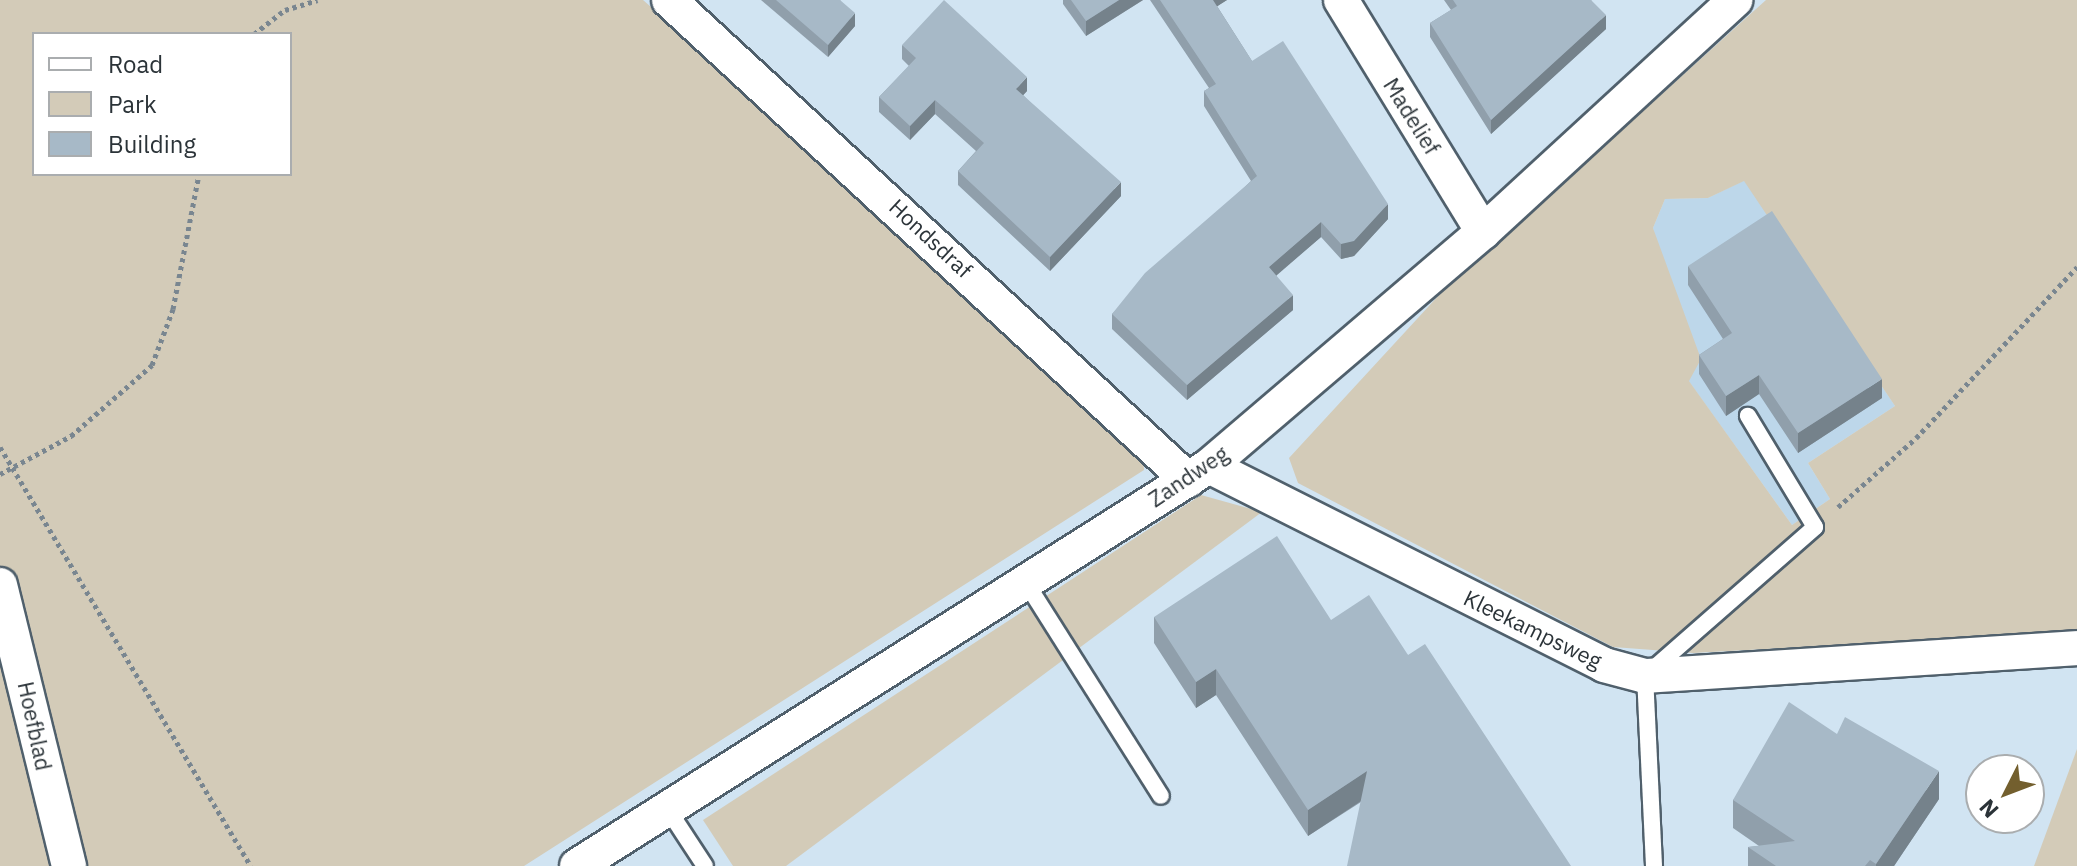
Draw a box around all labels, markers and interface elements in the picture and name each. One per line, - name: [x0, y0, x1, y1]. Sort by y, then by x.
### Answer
- legend: [32, 32, 292, 176]
- text: Road: [108, 48, 163, 80]
- street label: Madelief: [1378, 73, 1446, 159]
- text: Park: [108, 88, 157, 120]
- text: Building: [108, 128, 196, 160]
- street label: Hondsdraf: [884, 193, 978, 283]
- street label: Zandweg: [1143, 440, 1233, 512]
- street label: Kleekampsweg: [1460, 584, 1606, 674]
- street label: Hoefblad: [13, 679, 57, 773]
- north arrow: [1965, 754, 2045, 834]
- text: N: [1972, 793, 2004, 825]

